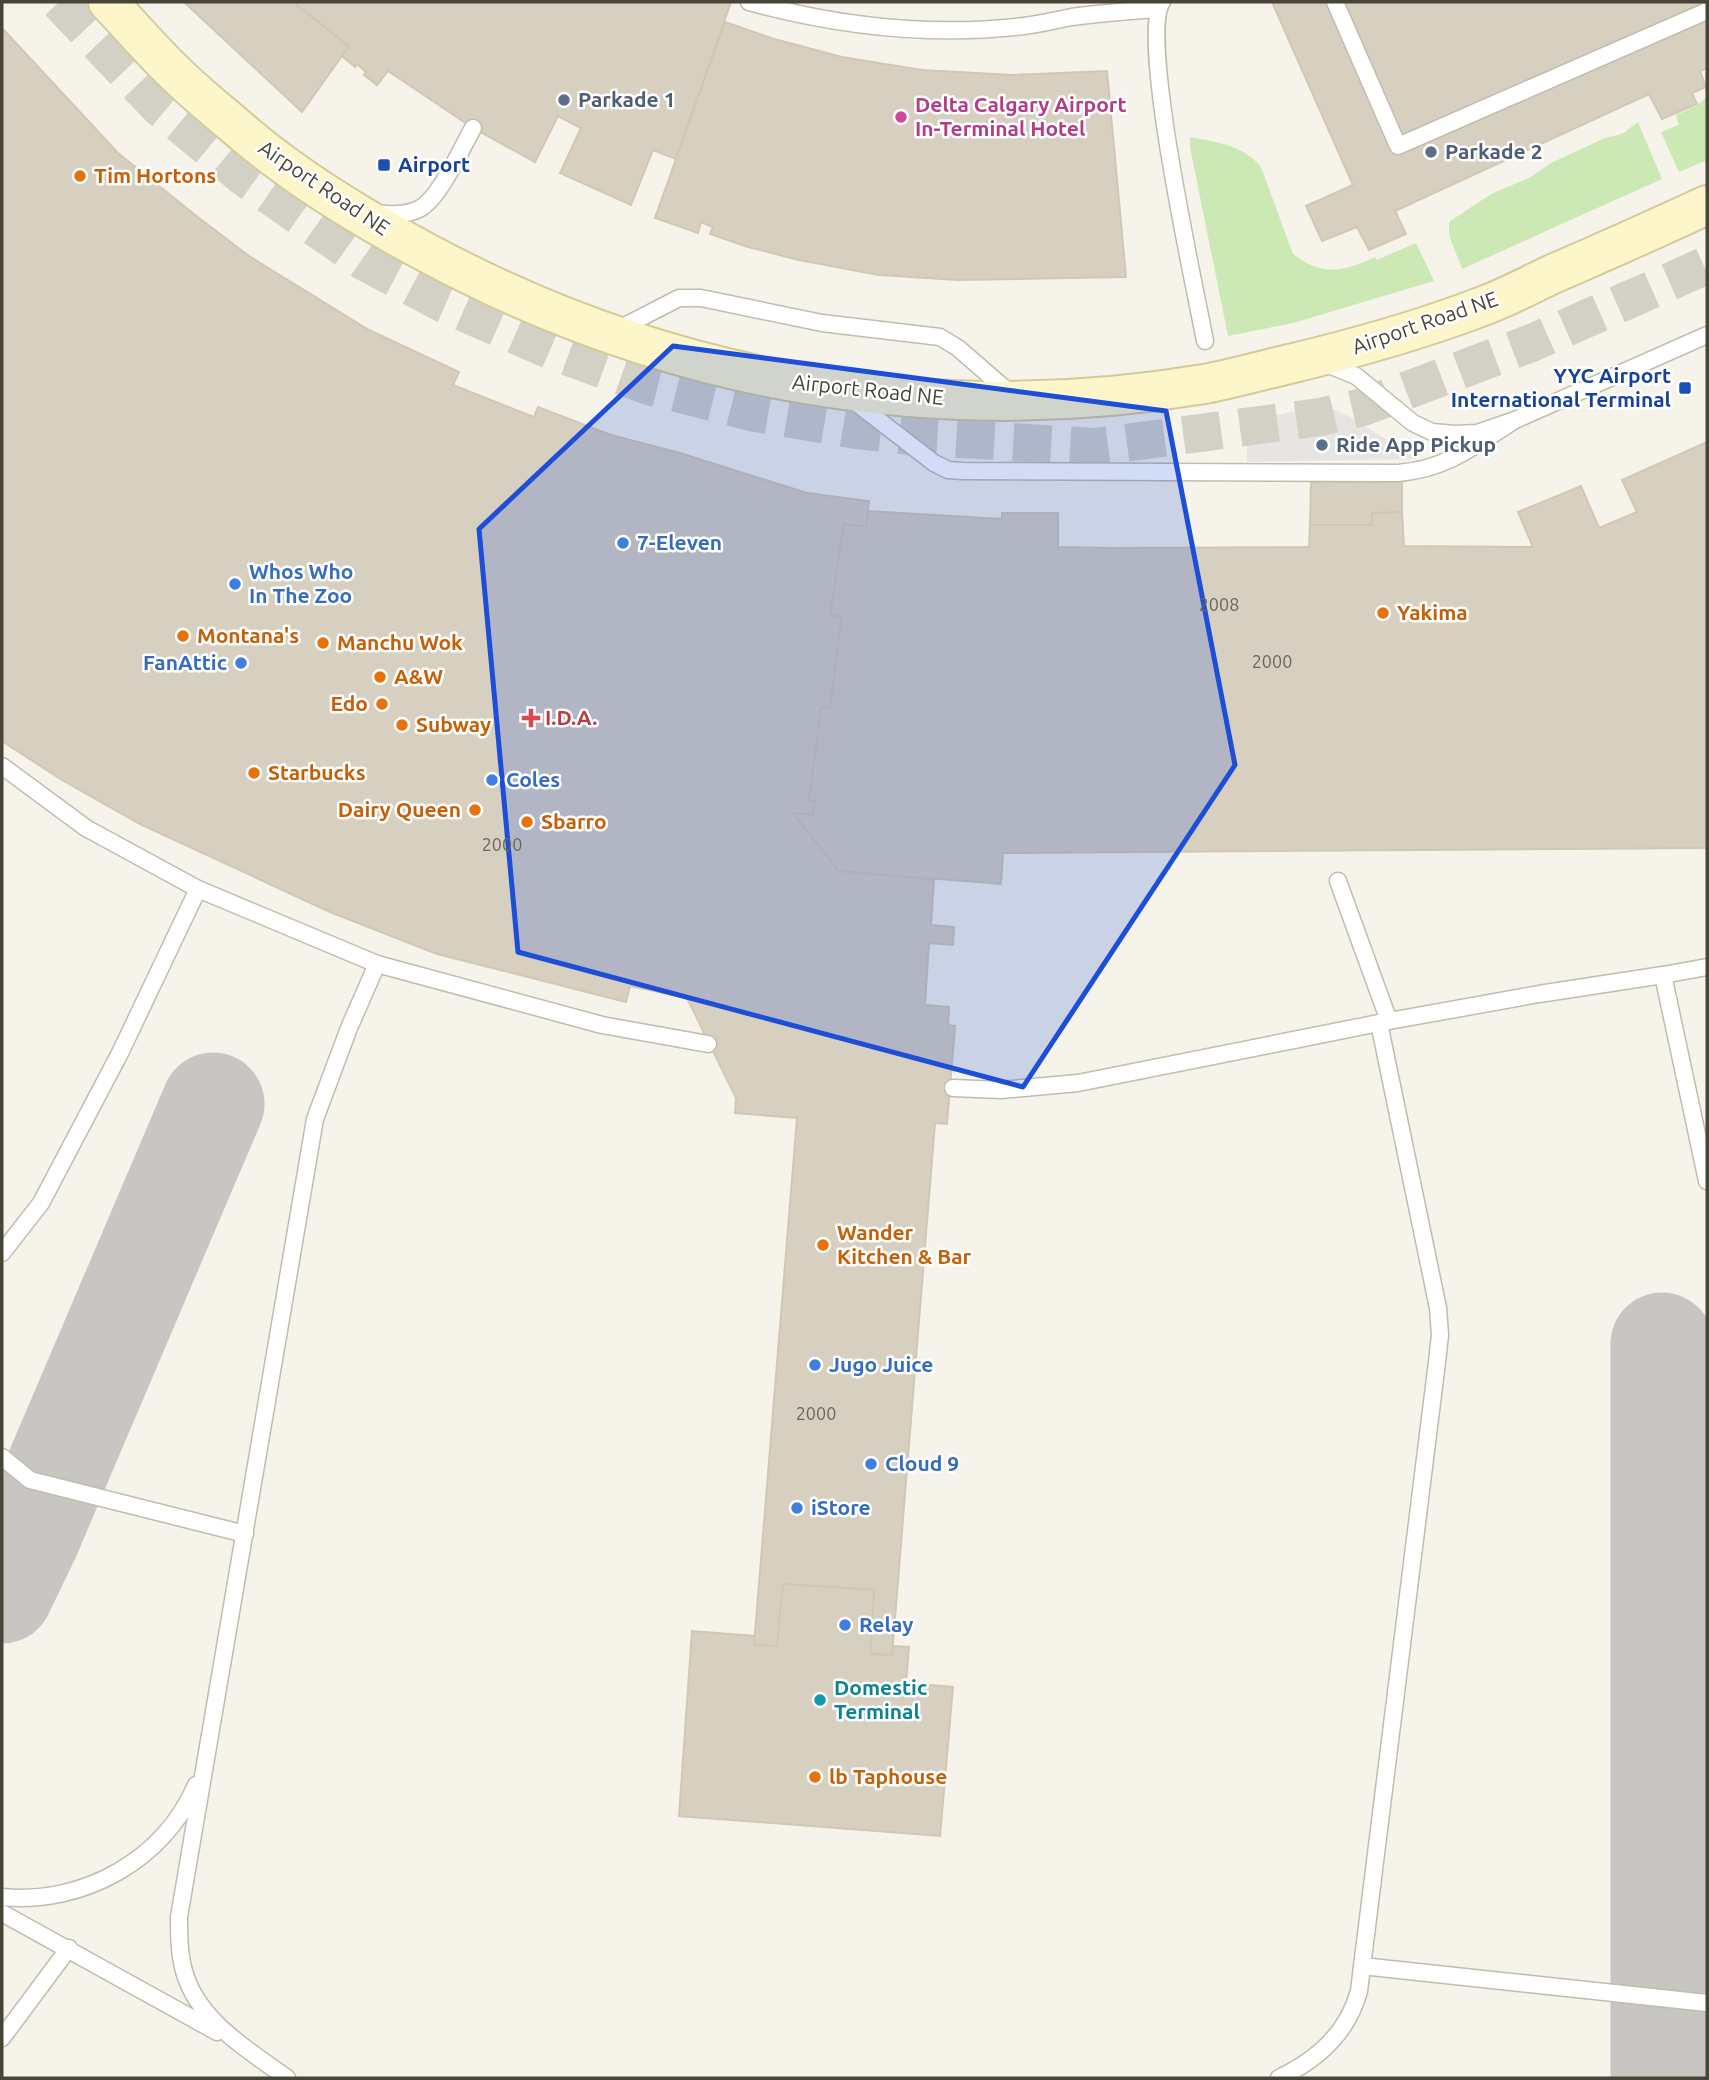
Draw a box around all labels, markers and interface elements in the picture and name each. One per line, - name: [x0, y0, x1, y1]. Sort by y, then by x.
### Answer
- place label: Parkade 1: [578, 87, 675, 111]
- marker: Parkade 1: [556, 92, 572, 108]
- place label: Delta Calgary Airport In-Terminal Hotel: [915, 92, 1127, 140]
- marker: Delta Calgary Airport In-Terminal Hotel: [893, 109, 909, 125]
- street label: Airport Road NE: [255, 135, 394, 240]
- place label: Parkade 2: [1445, 139, 1542, 163]
- marker: Parkade 2: [1423, 144, 1439, 160]
- place label: Airport: [398, 152, 470, 176]
- marker: Airport: [376, 157, 392, 173]
- place label: Tim Hortons: [94, 163, 216, 187]
- marker: Tim Hortons: [72, 168, 88, 184]
- street label: Airport Road NE: [1349, 286, 1501, 358]
- place label: YYC Airport International Terminal: [1451, 363, 1671, 411]
- street label: Airport Road NE: [791, 369, 945, 409]
- marker: YYC Airport International Terminal: [1677, 380, 1693, 396]
- place label: Ride App Pickup: [1336, 432, 1496, 456]
- marker: Ride App Pickup: [1314, 437, 1330, 453]
- place label: 7-Eleven: [637, 530, 722, 554]
- marker: 7-Eleven: [615, 535, 631, 551]
- place label: Whos Who In The Zoo: [249, 559, 353, 607]
- marker: Whos Who In The Zoo: [227, 576, 243, 592]
- house number: 2008: [1199, 594, 1239, 614]
- place label: Yakima: [1397, 600, 1468, 624]
- marker: Yakima: [1375, 605, 1391, 621]
- place label: Montana's: [197, 623, 299, 647]
- marker: Montana's: [175, 628, 191, 644]
- place label: Manchu Wok: [337, 630, 463, 654]
- marker: Manchu Wok: [315, 635, 331, 651]
- place label: FanAttic: [143, 650, 227, 674]
- house number: 2000: [1252, 651, 1292, 671]
- marker: FanAttic: [233, 655, 249, 671]
- place label: A&W: [394, 664, 443, 688]
- marker: A&W: [372, 669, 388, 685]
- place label: Edo: [331, 691, 368, 715]
- marker: Edo: [374, 696, 390, 712]
- place label: I.D.A.: [545, 705, 597, 729]
- marker: I.D.A.: [523, 710, 539, 726]
- place label: Subway: [416, 712, 491, 736]
- marker: Subway: [394, 717, 410, 733]
- place label: Starbucks: [268, 760, 366, 784]
- marker: Starbucks: [246, 765, 262, 781]
- place label: Coles: [506, 767, 560, 791]
- marker: Coles: [484, 772, 500, 788]
- place label: Dairy Queen: [338, 797, 461, 821]
- marker: Dairy Queen: [467, 802, 483, 818]
- place label: Sbarro: [541, 809, 607, 833]
- marker: Sbarro: [519, 814, 535, 830]
- house number: 2000: [482, 834, 522, 854]
- place label: Wander Kitchen & Bar: [837, 1220, 972, 1268]
- marker: Wander Kitchen & Bar: [815, 1237, 831, 1253]
- place label: Jugo Juice: [829, 1352, 933, 1376]
- marker: Jugo Juice: [807, 1357, 823, 1373]
- house number: 2000: [796, 1403, 836, 1423]
- place label: Cloud 9: [885, 1451, 959, 1475]
- marker: Cloud 9: [863, 1456, 879, 1472]
- place label: iStore: [811, 1495, 871, 1519]
- marker: iStore: [789, 1500, 805, 1516]
- place label: Relay: [859, 1612, 913, 1636]
- marker: Relay: [837, 1617, 853, 1633]
- place label: Domestic Terminal: [834, 1675, 927, 1723]
- marker: Domestic Terminal: [812, 1692, 828, 1708]
- place label: lb Taphouse: [829, 1764, 947, 1788]
- marker: lb Taphouse: [807, 1769, 823, 1785]

